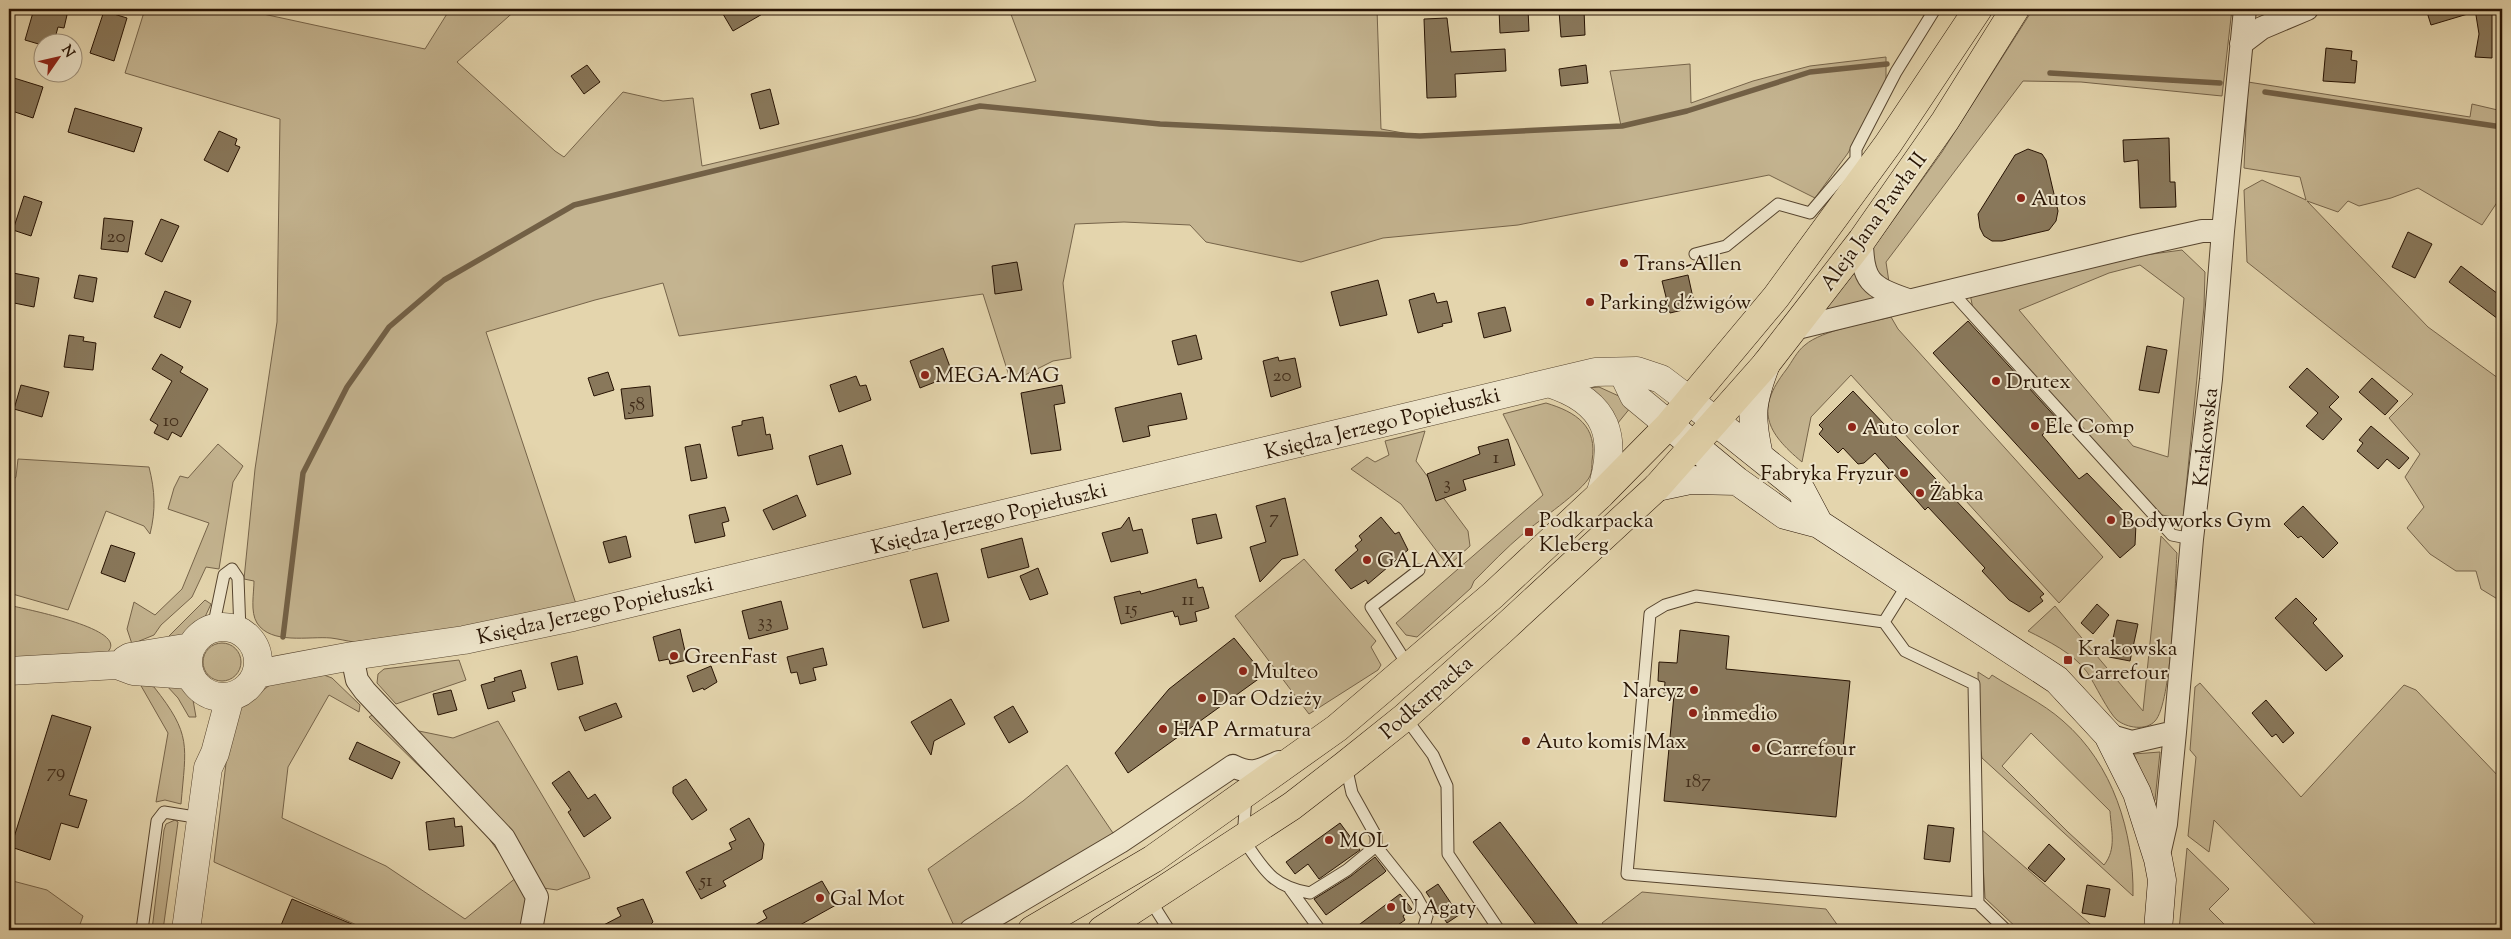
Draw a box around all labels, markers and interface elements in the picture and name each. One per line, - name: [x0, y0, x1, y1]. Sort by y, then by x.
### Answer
- north arrow: [32, 32, 82, 82]
- text: N: [56, 42, 79, 62]
- street label: Aleja Jana Pawła II: [1814, 146, 1935, 298]
- place label: Autos: [2031, 185, 2086, 215]
- marker: Autos: [2015, 192, 2027, 204]
- house number: 20: [107, 224, 125, 251]
- place label: Trans-Allen: [1634, 250, 1742, 280]
- marker: Trans-Allen: [1618, 257, 1630, 269]
- place label: Parking dźwigów: [1600, 289, 1751, 319]
- marker: Parking dźwigów: [1584, 296, 1596, 308]
- place label: MEGA-MAG: [935, 362, 1060, 392]
- house number: 20: [1273, 363, 1291, 390]
- place label: Drutex: [2006, 368, 2071, 398]
- marker: MEGA-MAG: [919, 369, 931, 381]
- marker: Drutex: [1990, 375, 2002, 387]
- street label: Księdza Jerzego Popiełuszki: [1262, 381, 1503, 469]
- street label: Krakowska: [2187, 386, 2227, 488]
- house number: 58: [628, 392, 645, 419]
- house number: 10: [163, 408, 179, 435]
- place label: Ele Comp: [2045, 413, 2134, 443]
- place label: Auto color: [1862, 414, 1960, 444]
- marker: Ele Comp: [2029, 420, 2041, 432]
- marker: Auto color: [1846, 421, 1858, 433]
- house number: 1: [1493, 445, 1500, 472]
- place label: Fabryka Fryzur: [1760, 460, 1894, 490]
- marker: Fabryka Fryzur: [1898, 467, 1910, 479]
- house number: 3: [1443, 471, 1451, 498]
- street label: Księdza Jerzego Popiełuszki: [869, 476, 1110, 564]
- place label: Żabka: [1930, 480, 1984, 510]
- marker: Żabka: [1914, 487, 1926, 499]
- house number: 7: [1269, 505, 1279, 532]
- place label: Podkarpacka Kleberg: [1539, 507, 1654, 561]
- place label: Bodyworks Gym: [2121, 507, 2271, 537]
- marker: Bodyworks Gym: [2105, 514, 2117, 526]
- marker: Podkarpacka Kleberg: [1523, 526, 1535, 538]
- place label: GALAXI: [1377, 547, 1464, 577]
- marker: GALAXI: [1361, 554, 1373, 566]
- street label: Księdza Jerzego Popiełuszki: [474, 570, 717, 654]
- house number: 11: [1182, 587, 1195, 614]
- house number: 15: [1125, 596, 1138, 623]
- house number: 33: [757, 609, 773, 636]
- place label: Krakowska Carrefour: [2078, 635, 2178, 689]
- place label: GreenFast: [684, 643, 777, 673]
- street label: Podkarpacka: [1374, 649, 1481, 747]
- marker: GreenFast: [668, 650, 680, 662]
- marker: Krakowska Carrefour: [2062, 654, 2074, 666]
- place label: Multeo: [1253, 658, 1318, 688]
- marker: Multeo: [1237, 665, 1249, 677]
- place label: Narcyz: [1623, 677, 1684, 707]
- marker: Narcyz: [1688, 684, 1700, 696]
- place label: Dar Odzieży: [1212, 685, 1323, 715]
- marker: Dar Odzieży: [1196, 692, 1208, 704]
- place label: inmedio: [1703, 700, 1778, 730]
- marker: inmedio: [1687, 707, 1699, 719]
- place label: HAP Armatura: [1173, 716, 1311, 746]
- marker: HAP Armatura: [1157, 723, 1169, 735]
- place label: Auto komis Max: [1536, 728, 1687, 758]
- marker: Auto komis Max: [1520, 735, 1532, 747]
- place label: Carrefour: [1766, 735, 1856, 765]
- marker: Carrefour: [1750, 742, 1762, 754]
- house number: 79: [47, 759, 65, 786]
- house number: 187: [1685, 769, 1711, 796]
- place label: MOL: [1339, 827, 1389, 857]
- marker: MOL: [1323, 834, 1335, 846]
- house number: 51: [699, 868, 713, 895]
- place label: Gal Mot: [830, 885, 905, 915]
- marker: Gal Mot: [814, 892, 826, 904]
- place label: U Agaty: [1401, 894, 1477, 924]
- marker: U Agaty: [1385, 901, 1397, 913]

